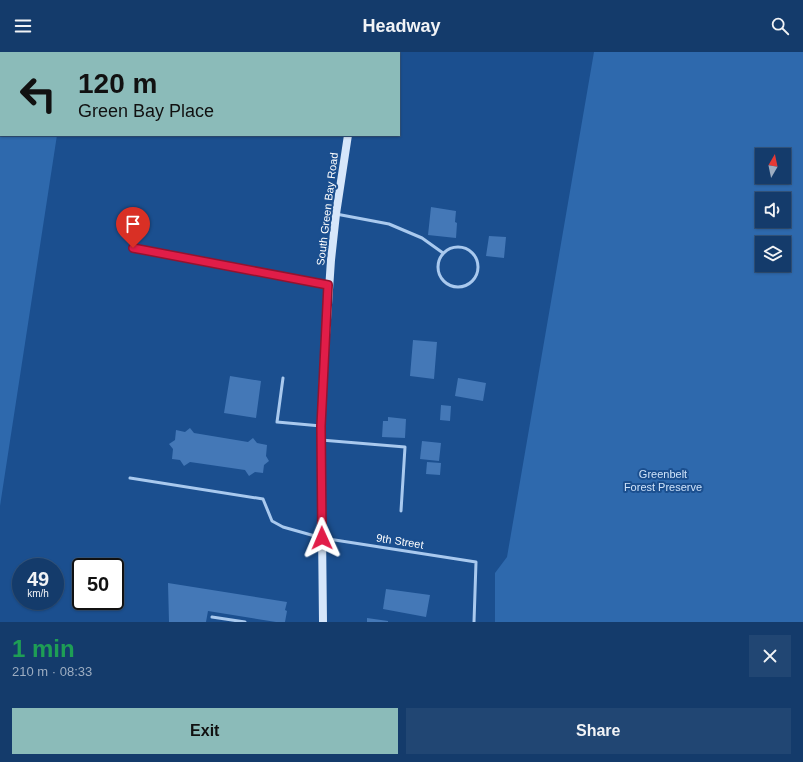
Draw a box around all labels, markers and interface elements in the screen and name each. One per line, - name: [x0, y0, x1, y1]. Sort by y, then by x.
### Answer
- icon: menu: [12, 15, 34, 37]
- icon: search: [769, 15, 791, 37]
- text: Headway: [362, 16, 441, 36]
- icon: left: [12, 68, 64, 120]
- text: 120 m: [78, 68, 157, 99]
- text: Green Bay Place: [78, 101, 214, 121]
- north arrow: [755, 148, 791, 184]
- map controls: [755, 148, 791, 272]
- street label: South Green Bay Road: [314, 152, 340, 266]
- button: sound: [755, 192, 791, 228]
- pin: [116, 207, 150, 248]
- icon: arrive: [122, 213, 144, 235]
- button: layers: [755, 236, 791, 272]
- park label: Greenbelt Forest Preserve: [624, 468, 702, 493]
- position arrow: [301, 517, 343, 559]
- street label: 9th Street: [376, 531, 424, 551]
- speed limit sign: 50: [72, 558, 124, 610]
- text: 49: [27, 568, 49, 590]
- text: km/h: [27, 588, 49, 599]
- text: 1 min: [12, 635, 75, 662]
- button: close: [749, 635, 791, 677]
- text: 210 m · 08:33: [12, 664, 92, 679]
- button: Exit: [12, 708, 398, 754]
- button: Share: [406, 708, 791, 754]

